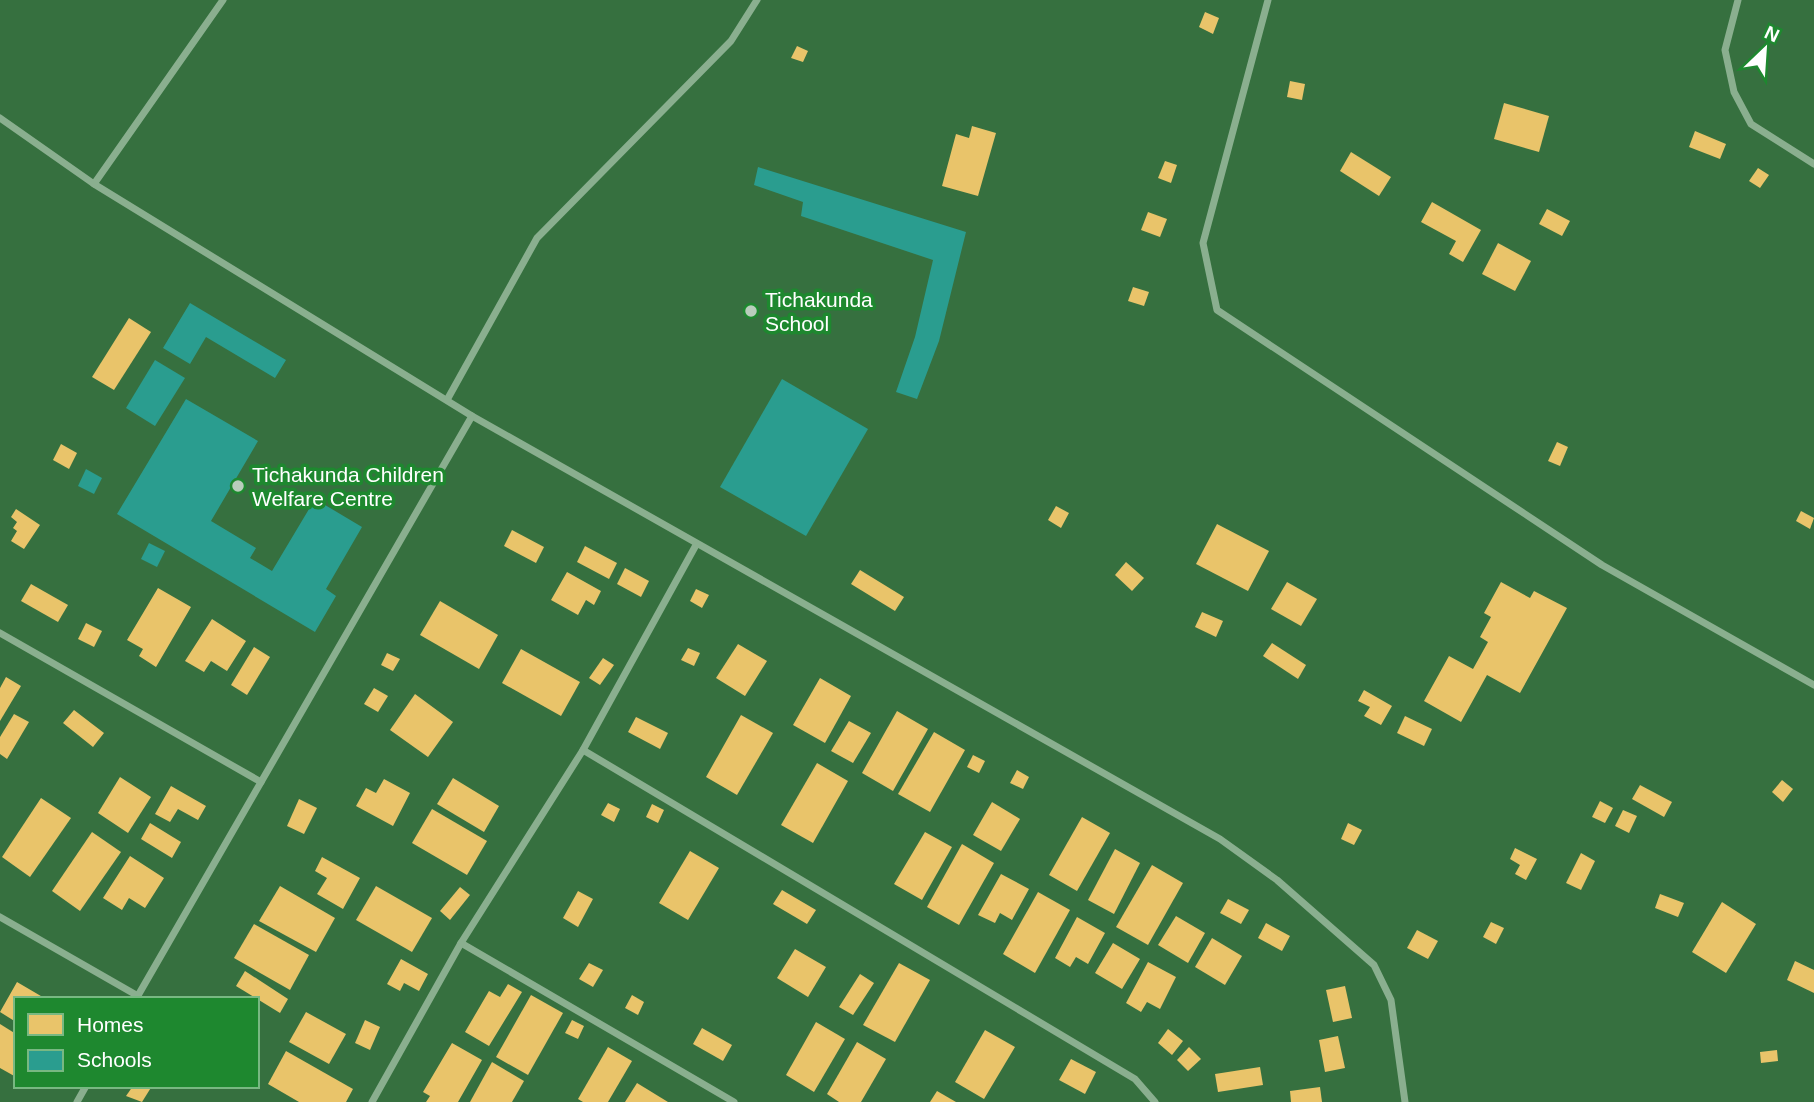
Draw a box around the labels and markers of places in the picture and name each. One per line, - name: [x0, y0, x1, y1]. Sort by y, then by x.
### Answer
- place label: Tichakunda School: [765, 288, 873, 335]
- marker: Tichakunda School: [743, 303, 759, 319]
- place label: Tichakunda Children Welfare Centre: [252, 463, 444, 510]
- marker: Tichakunda Children Welfare Centre: [230, 478, 246, 494]

